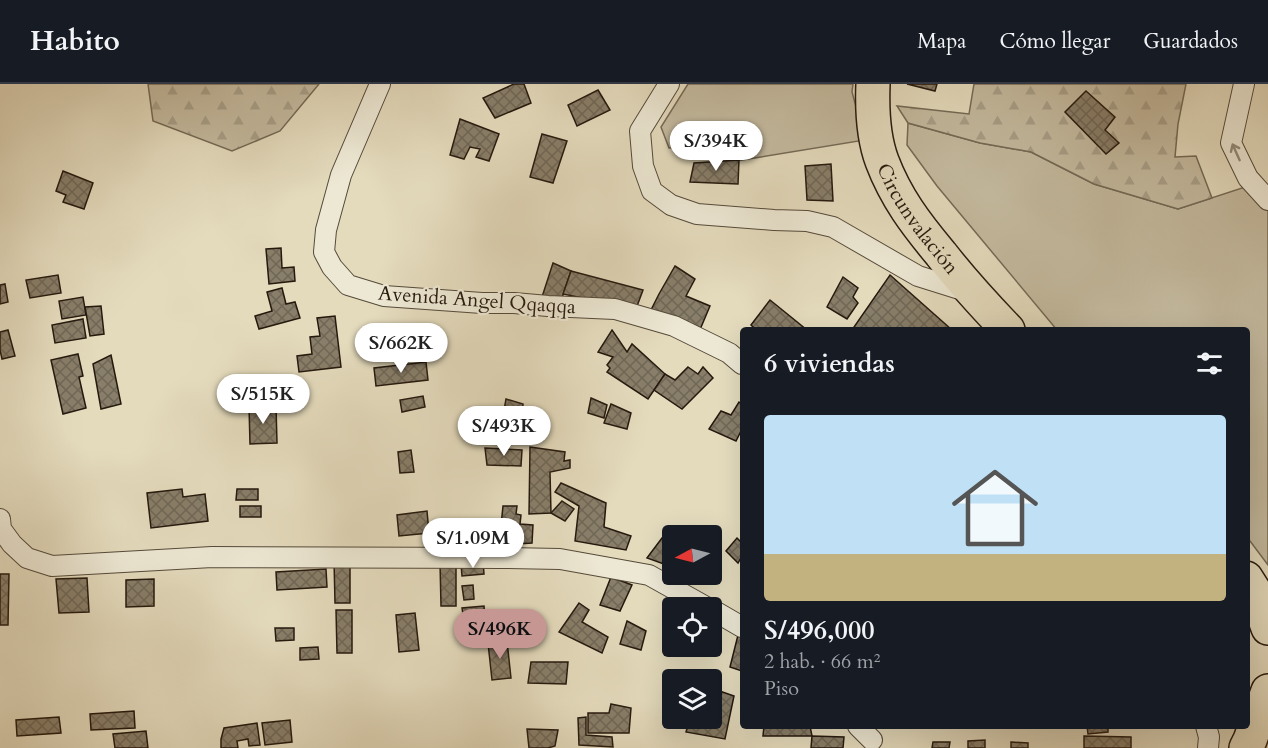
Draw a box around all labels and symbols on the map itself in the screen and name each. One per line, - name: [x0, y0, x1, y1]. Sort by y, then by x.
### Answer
- pin: S/394K: [667, 121, 765, 172]
- one-way arrow: [1229, 143, 1241, 161]
- street label: Circunvalación: [871, 159, 966, 280]
- street label: Avenida Angel Qqaqqa: [377, 280, 577, 320]
- pin: S/662K: [352, 323, 450, 374]
- pin: S/515K: [214, 374, 312, 425]
- pin: S/493K: [455, 406, 553, 457]
- pin: S/1.09M: [418, 518, 528, 569]
- north arrow: [662, 525, 722, 585]
- pin: S/496K: [451, 609, 549, 660]

